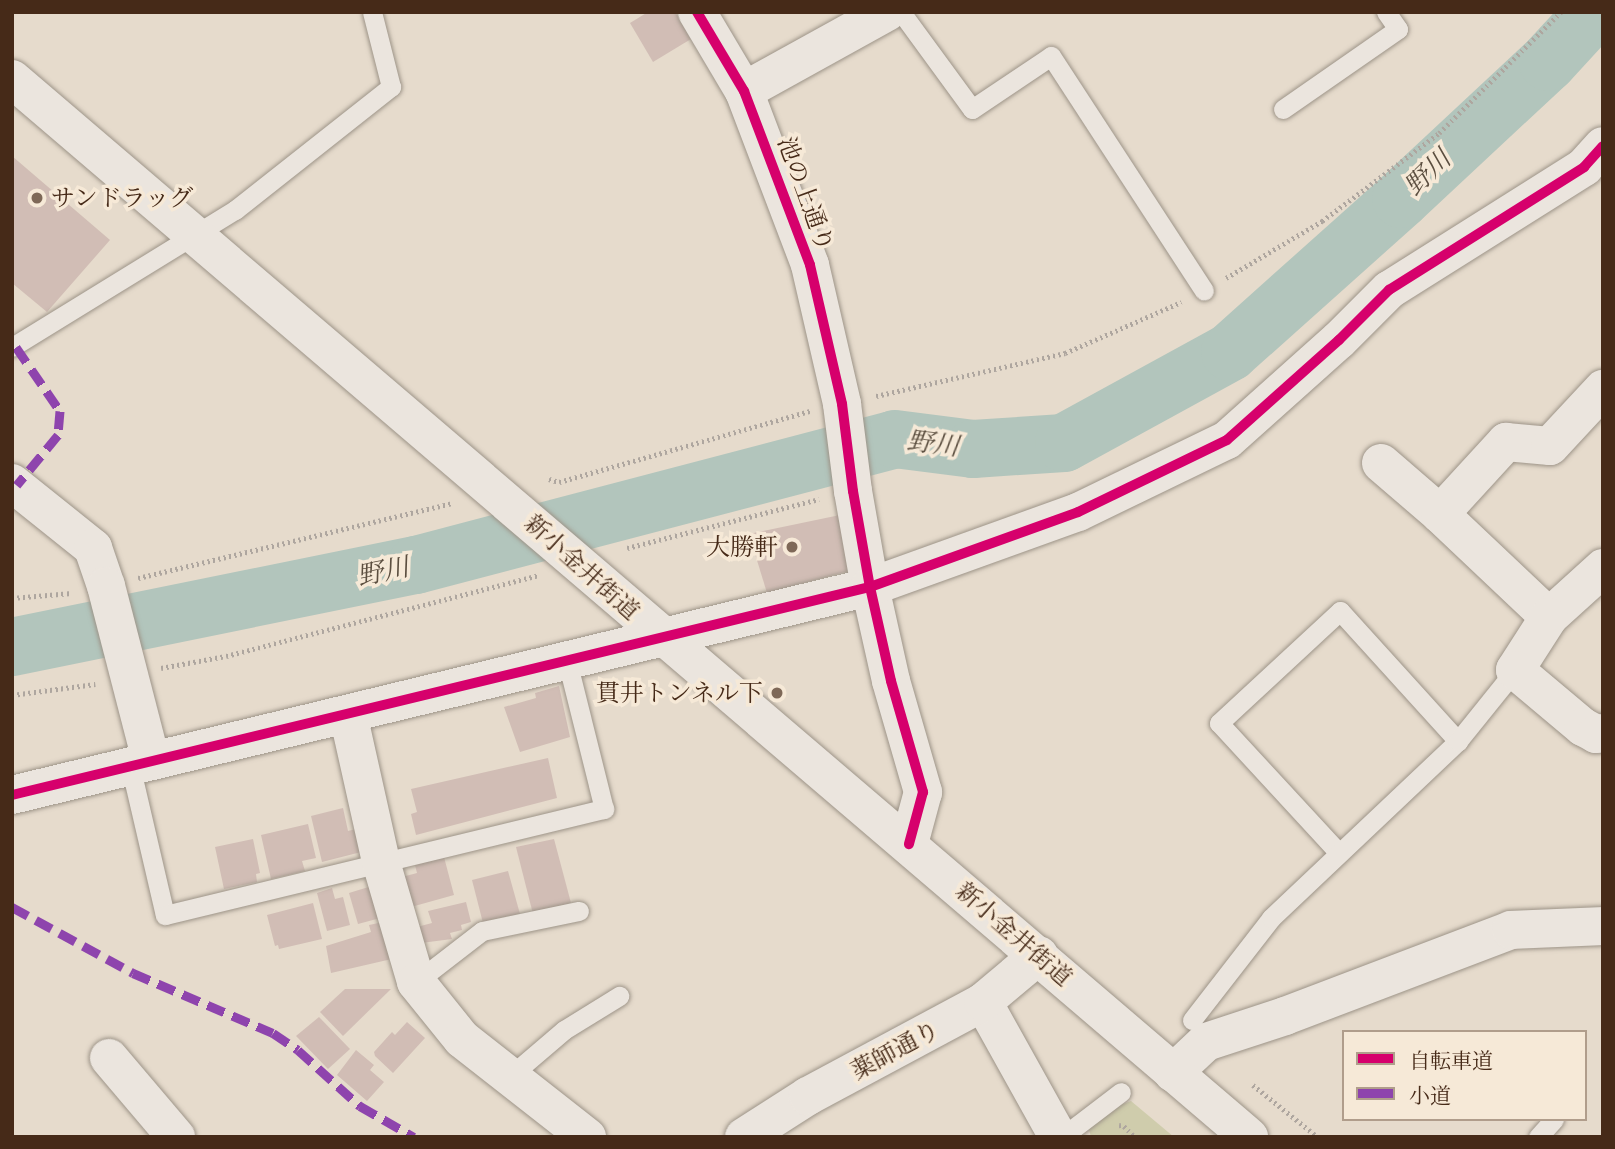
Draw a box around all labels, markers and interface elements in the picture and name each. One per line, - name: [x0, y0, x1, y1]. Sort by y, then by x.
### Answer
- street label: 池の上通り: [772, 133, 840, 255]
- water label: 野川: [1398, 144, 1458, 202]
- place label: サンドラッグ: [51, 184, 195, 212]
- marker: サンドラッグ: [29, 190, 45, 206]
- water label: 野川: [905, 425, 961, 463]
- street label: 新小金井街道: [519, 508, 645, 626]
- place label: 大勝軒: [706, 533, 778, 561]
- marker: 大勝軒: [784, 539, 800, 555]
- water label: 野川: [354, 551, 412, 593]
- place label: 貫井トンネル下: [595, 679, 763, 707]
- marker: 貫井トンネル下: [769, 685, 785, 701]
- street label: 新小金井街道: [950, 876, 1078, 992]
- street label: 薬師通り: [846, 1015, 944, 1085]
- legend: [1342, 1030, 1587, 1121]
- text: 自転車道: [1409, 1048, 1493, 1073]
- text: 小道: [1409, 1083, 1451, 1108]

